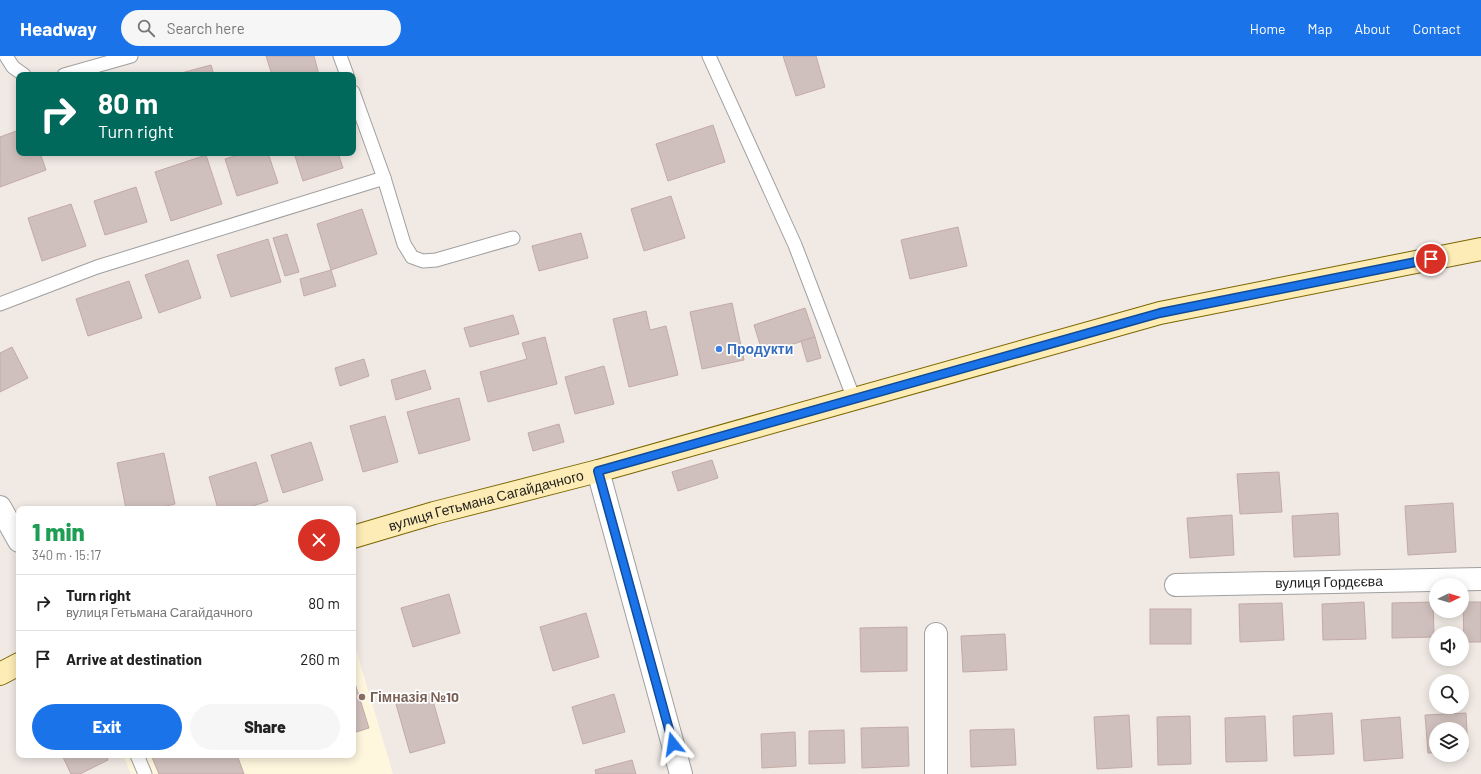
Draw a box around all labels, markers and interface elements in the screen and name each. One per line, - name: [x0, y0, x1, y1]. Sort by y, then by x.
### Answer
- search box: [121, 10, 401, 46]
- text: Headway: [20, 17, 97, 40]
- icon: search: [135, 17, 157, 39]
- text: Search here: [167, 19, 245, 37]
- text: Home: [1250, 20, 1286, 37]
- text: Map: [1308, 20, 1332, 37]
- text: About: [1354, 20, 1391, 37]
- text: Contact: [1413, 20, 1461, 37]
- text: 80 m: [98, 86, 158, 120]
- icon: right: [32, 88, 84, 140]
- text: Turn right: [98, 120, 174, 142]
- pin: [1414, 242, 1448, 276]
- icon: arrive: [1420, 248, 1442, 270]
- place label: Продукти: [727, 340, 793, 357]
- marker: Продукти: [714, 344, 724, 354]
- street label: вулиця Гетьмана Сагайдачного: [386, 466, 586, 534]
- text: 1 min: [32, 517, 85, 546]
- button: close: [298, 519, 340, 561]
- text: 340 m · 15:17: [32, 547, 101, 563]
- street label: вулиця Гордєєва: [1275, 572, 1383, 591]
- north arrow: [1429, 578, 1469, 618]
- map controls: [1429, 578, 1469, 762]
- text: Turn right: [66, 586, 131, 604]
- icon: right: [32, 592, 54, 614]
- text: 80 m: [308, 594, 340, 612]
- text: вулиця Гетьмана Сагайдачного: [66, 604, 253, 620]
- button: sound: [1429, 626, 1469, 666]
- icon: arrive: [32, 648, 54, 670]
- text: Arrive at destination: [66, 650, 202, 668]
- text: 260 m: [300, 650, 340, 668]
- button: search: [1429, 674, 1469, 714]
- place label: Гімназія №10: [370, 688, 459, 705]
- marker: Гімназія №10: [357, 692, 367, 702]
- button: Exit: [32, 704, 182, 750]
- button: Share: [190, 704, 340, 750]
- button: layers: [1429, 722, 1469, 762]
- position arrow: [652, 723, 694, 765]

